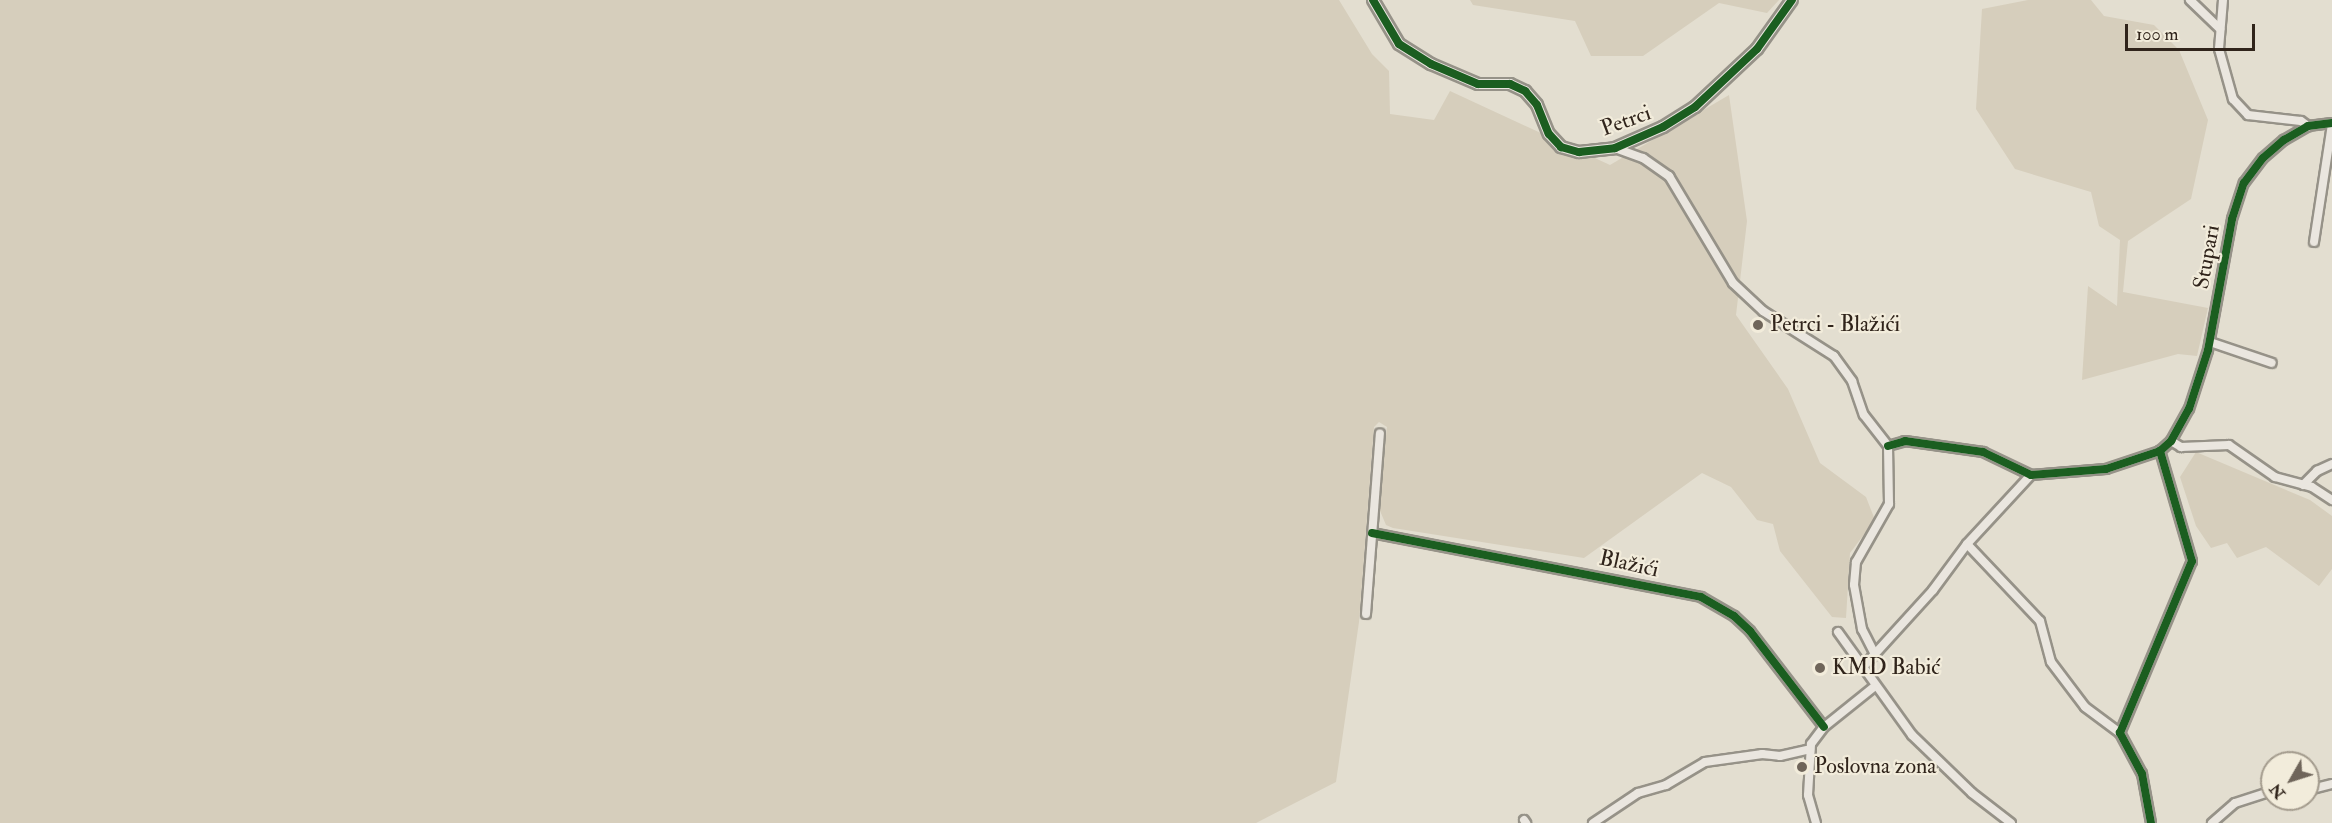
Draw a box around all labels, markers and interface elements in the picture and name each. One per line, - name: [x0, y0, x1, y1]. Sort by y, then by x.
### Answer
- scale bar: [2128, 12, 2258, 50]
- text: 100 m: [2136, 23, 2179, 46]
- street label: Petrci: [1597, 100, 1655, 142]
- street label: Stupari: [2188, 223, 2226, 291]
- place label: Petrci - Blažići: [1770, 312, 1900, 338]
- marker: Petrci - Blažići: [1751, 318, 1765, 332]
- street label: Blažići: [1597, 545, 1661, 583]
- place label: KMD Babić: [1832, 655, 1940, 681]
- marker: KMD Babić: [1813, 661, 1827, 675]
- north arrow: [2260, 751, 2320, 811]
- place label: Poslovna zona: [1814, 754, 1936, 780]
- marker: Poslovna zona: [1795, 760, 1809, 774]
- text: N: [2265, 779, 2290, 803]

